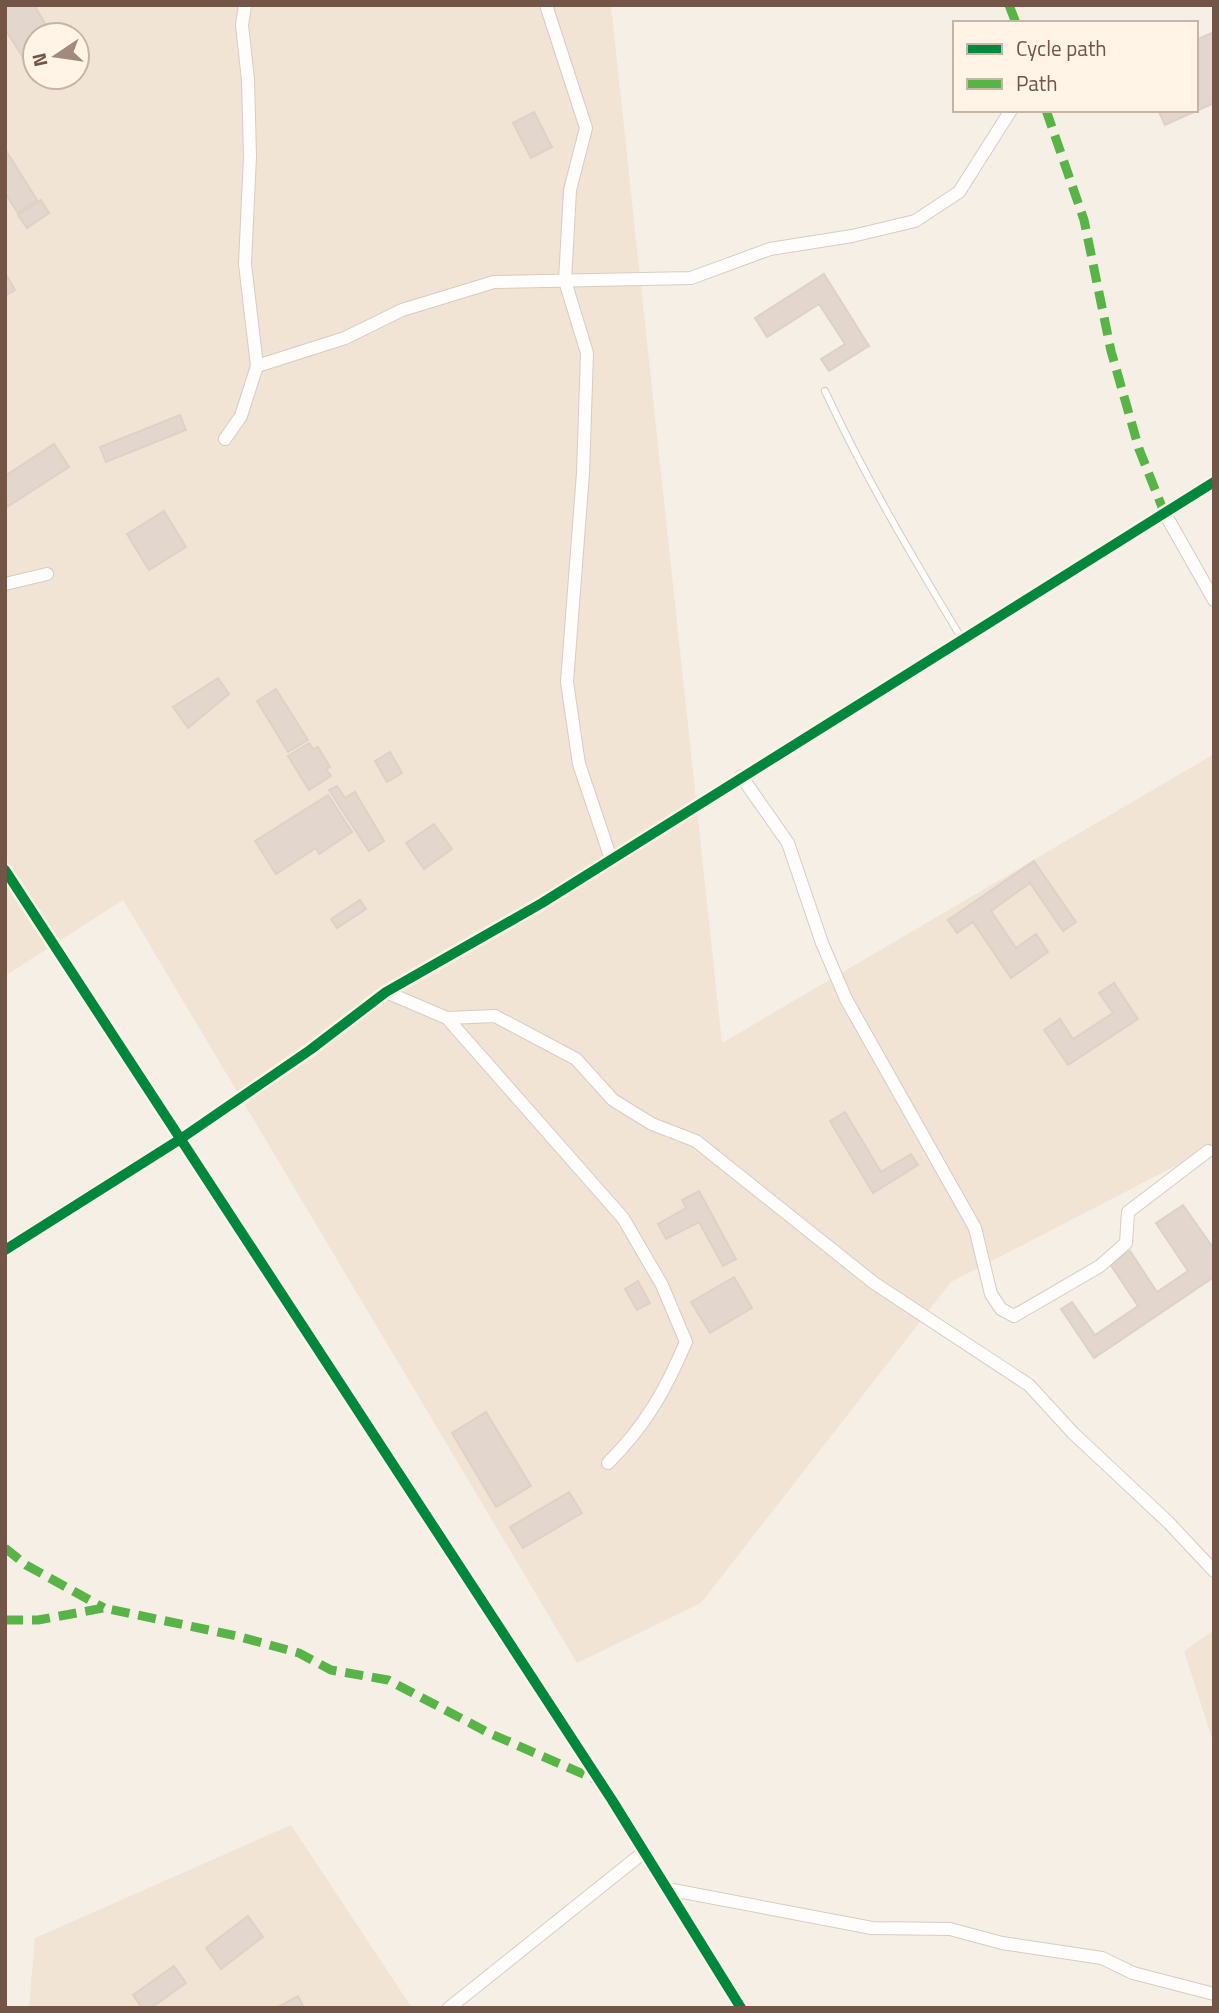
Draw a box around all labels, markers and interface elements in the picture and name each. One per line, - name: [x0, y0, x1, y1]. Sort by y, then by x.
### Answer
- north arrow: [21, 21, 91, 91]
- legend: [953, 21, 1198, 112]
- text: Cycle path: [1016, 32, 1107, 64]
- text: N: [23, 50, 55, 70]
- text: Path: [1016, 67, 1058, 99]

